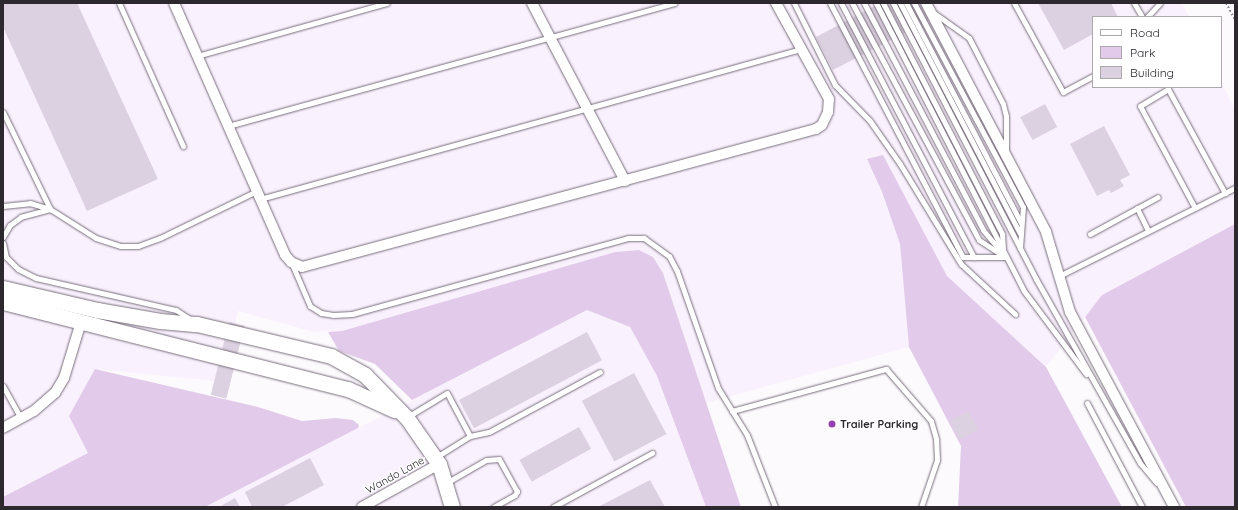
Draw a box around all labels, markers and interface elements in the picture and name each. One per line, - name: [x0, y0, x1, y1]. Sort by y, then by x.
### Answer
- legend: [1092, 16, 1222, 88]
- text: Road: [1130, 25, 1160, 40]
- text: Park: [1130, 45, 1155, 60]
- text: Building: [1130, 65, 1174, 80]
- place label: Trailer Parking: [840, 417, 918, 431]
- marker: Trailer Parking: [827, 419, 837, 429]
- street label: Wando Lane: [363, 453, 427, 497]

